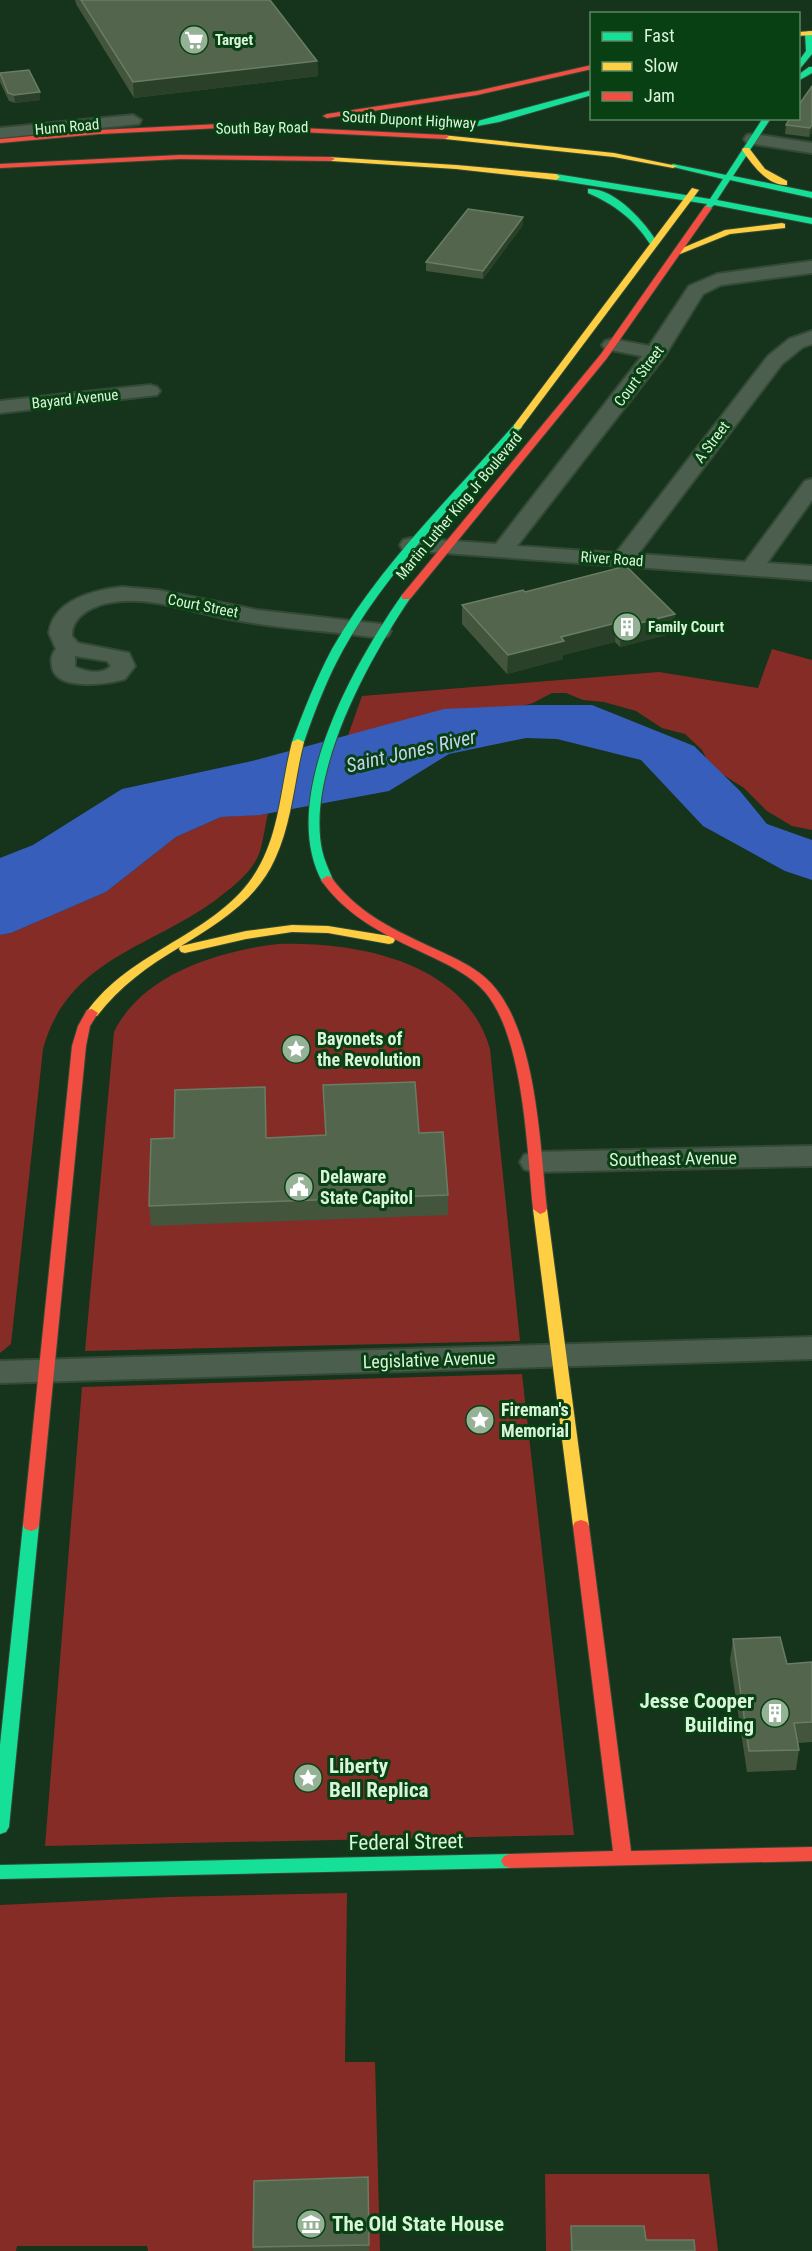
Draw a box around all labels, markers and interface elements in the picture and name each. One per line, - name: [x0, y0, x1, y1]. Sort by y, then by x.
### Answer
- legend: [590, 12, 800, 120]
- supermarket icon: Target: [178, 24, 210, 56]
- text: Fast: [644, 25, 675, 46]
- place label: Target: [215, 31, 254, 49]
- text: Slow: [644, 55, 679, 76]
- text: Jam: [644, 85, 675, 106]
- street label: South Dupont Highway: [342, 108, 476, 132]
- street label: Hunn Road: [34, 115, 100, 139]
- street label: South Bay Road: [215, 118, 309, 138]
- street label: Court Street: [610, 342, 668, 410]
- street label: Bayard Avenue: [31, 385, 119, 413]
- street label: A Street: [691, 418, 733, 466]
- street label: Martin Luther King Jr Boulevard: [392, 429, 526, 583]
- street label: River Road: [580, 548, 644, 570]
- street label: Court Street: [166, 590, 240, 622]
- building icon: Family Court: [611, 611, 643, 643]
- place label: Family Court: [648, 618, 724, 636]
- water label: Saint Jones River: [344, 724, 479, 778]
- place label: Bayonets of the Revolution: [317, 1028, 421, 1070]
- place icon: Bayonets of the Revolution: [280, 1033, 312, 1065]
- street label: Southeast Avenue: [609, 1147, 737, 1170]
- place label: Delaware State Capitol: [320, 1166, 413, 1208]
- public building icon: Delaware State Capitol: [283, 1171, 315, 1203]
- street label: Legislative Avenue: [362, 1347, 496, 1372]
- place label: Fireman's Memorial: [501, 1399, 569, 1441]
- place icon: Fireman's Memorial: [464, 1404, 496, 1436]
- place label: Jesse Cooper Building: [639, 1689, 754, 1737]
- building icon: Jesse Cooper Building: [759, 1697, 791, 1729]
- place label: Liberty Bell Replica: [329, 1754, 429, 1802]
- place icon: Liberty Bell Replica: [292, 1762, 324, 1794]
- street label: Federal Street: [348, 1829, 464, 1855]
- museum icon: The Old State House: [295, 2208, 327, 2240]
- place label: The Old State House: [332, 2212, 504, 2236]

